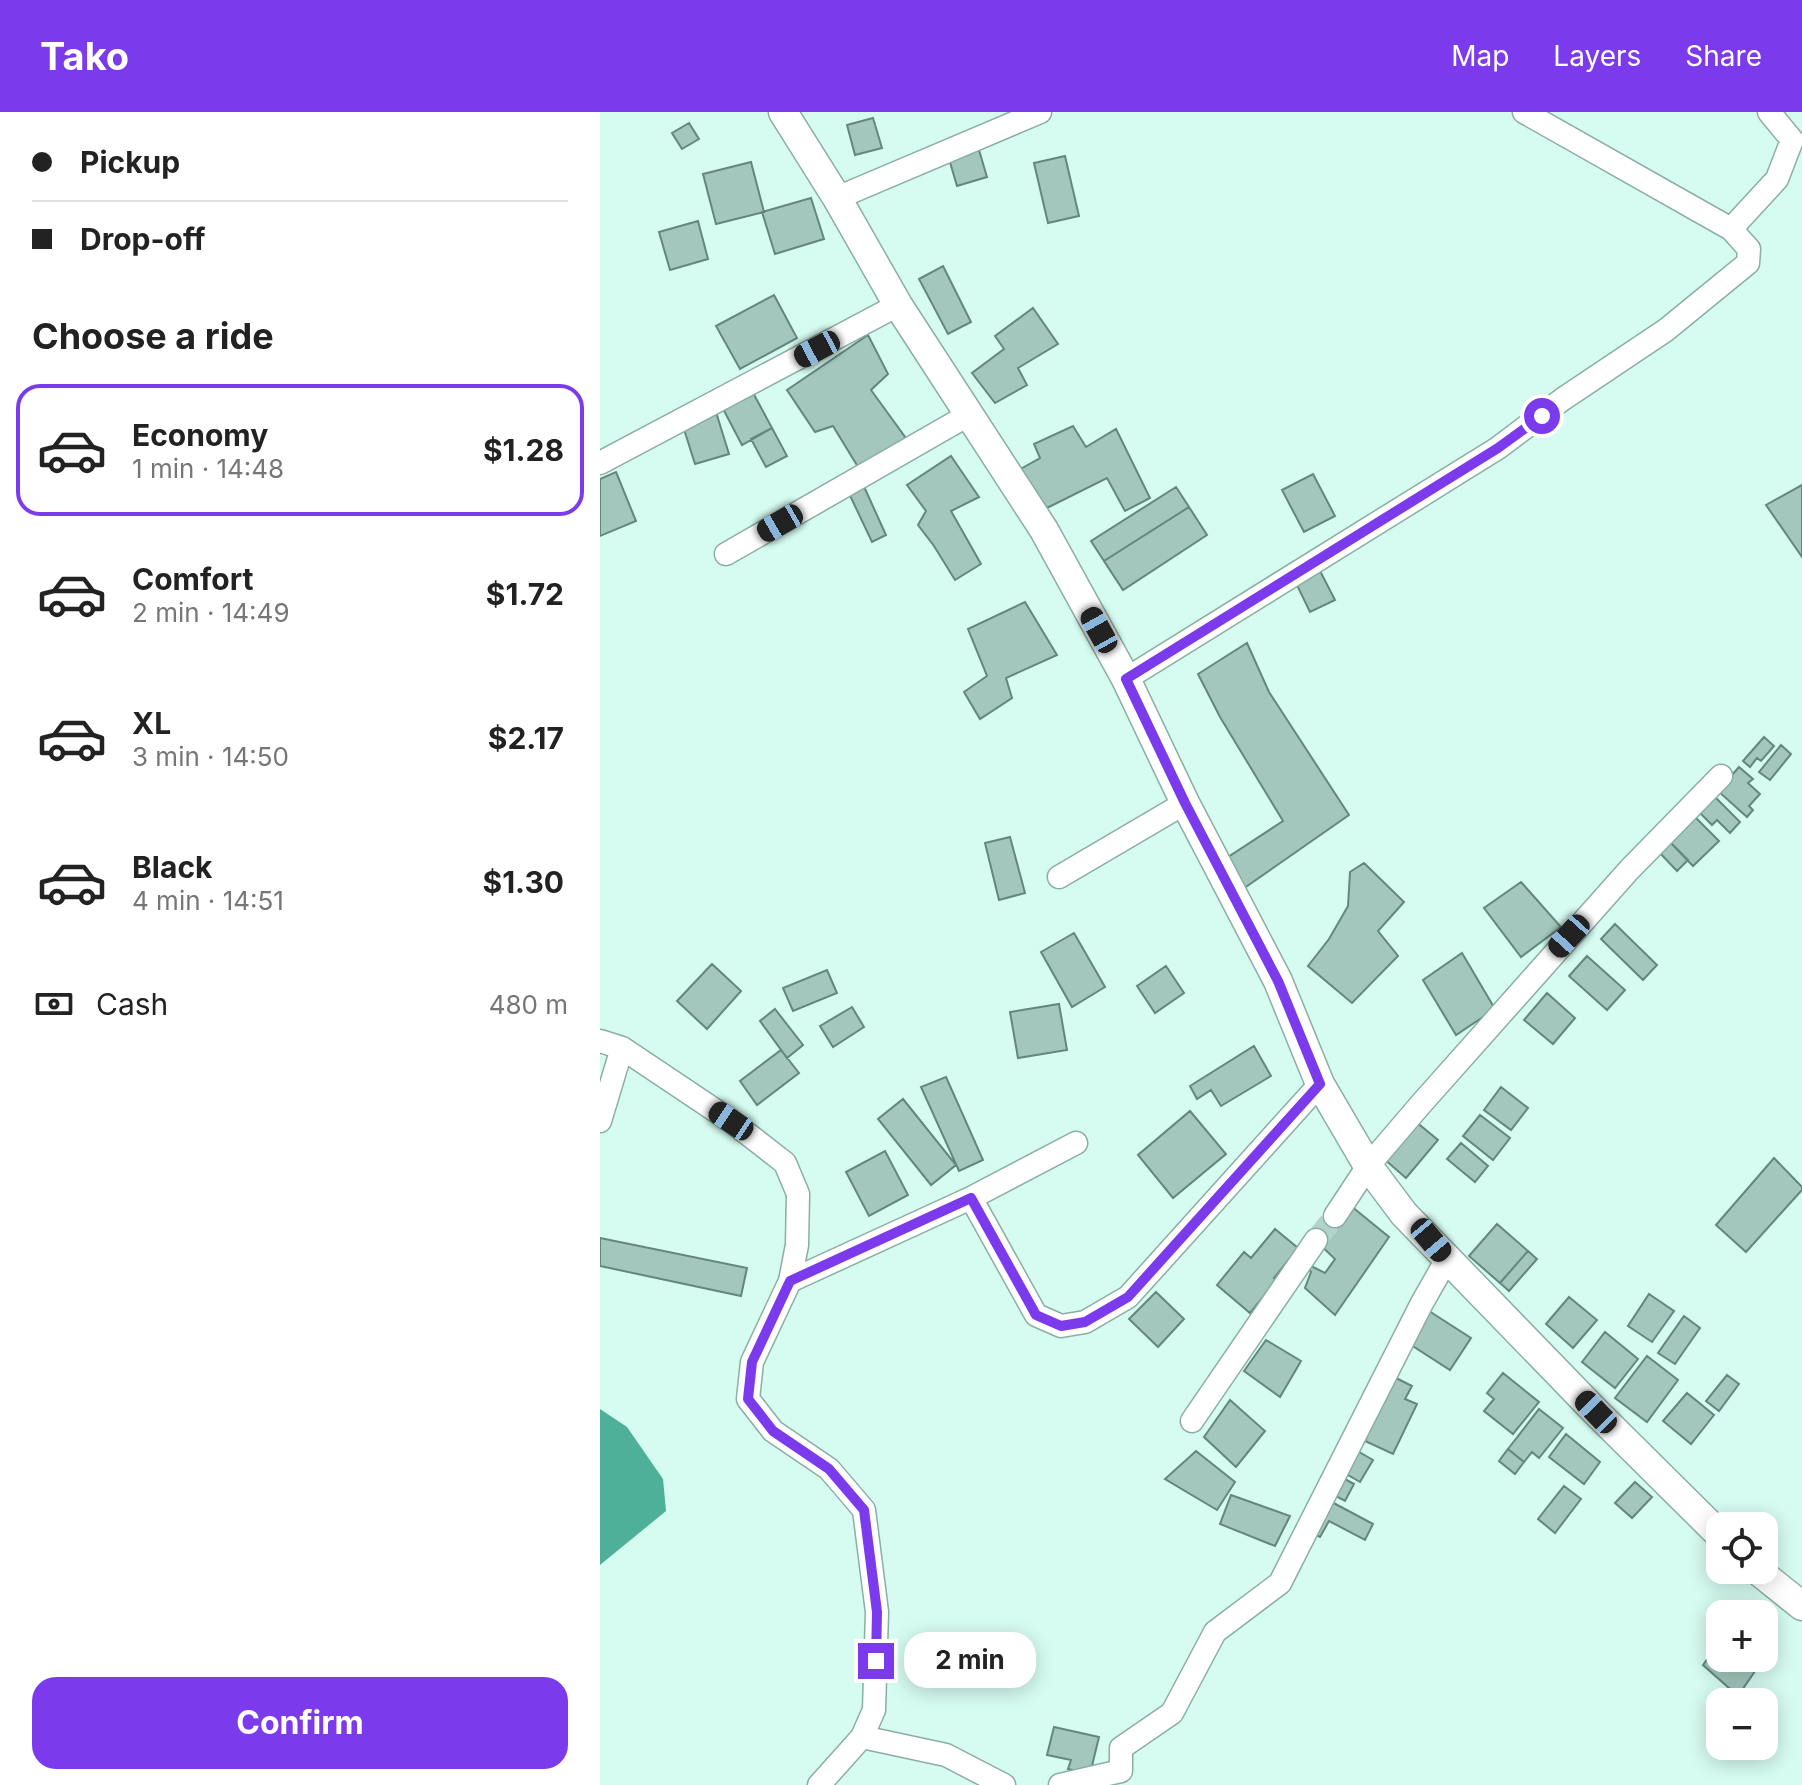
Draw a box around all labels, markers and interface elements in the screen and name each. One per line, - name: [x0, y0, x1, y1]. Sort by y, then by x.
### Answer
- text: Tako: [40, 33, 129, 79]
- text: Map: [1451, 39, 1509, 73]
- text: Layers: [1553, 39, 1641, 73]
- text: Share: [1685, 39, 1762, 73]
- text: Pickup: [80, 144, 180, 180]
- text: Drop-off: [80, 221, 206, 257]
- text: Choose a ride: [32, 314, 274, 358]
- car: [790, 327, 844, 371]
- route start: [1524, 398, 1560, 434]
- icon: car: [36, 414, 108, 486]
- text: Economy: [132, 417, 268, 453]
- text: $1.28: [483, 432, 564, 468]
- text: 1 min · 14:48: [132, 453, 284, 484]
- car: [753, 501, 807, 545]
- icon: car: [36, 558, 108, 630]
- text: Comfort: [132, 561, 253, 597]
- text: $1.72: [486, 576, 564, 612]
- text: 2 min · 14:49: [132, 597, 290, 628]
- car: [1077, 603, 1121, 657]
- icon: car: [36, 702, 108, 774]
- text: XL: [132, 705, 171, 741]
- text: $2.17: [488, 720, 564, 756]
- text: 3 min · 14:50: [132, 741, 289, 772]
- icon: car: [36, 846, 108, 918]
- text: Black: [132, 849, 212, 885]
- text: $1.30: [482, 864, 564, 900]
- text: 4 min · 14:51: [132, 885, 284, 916]
- car: [1544, 910, 1594, 962]
- icon: cash: [32, 982, 76, 1026]
- text: Cash: [96, 986, 168, 1022]
- text: 480 m: [489, 989, 568, 1020]
- car: [704, 1098, 758, 1144]
- car: [1406, 1214, 1456, 1266]
- car: [1571, 1386, 1621, 1438]
- map controls: [1706, 1512, 1778, 1760]
- button: locate: [1706, 1512, 1778, 1584]
- button: +: [1706, 1600, 1778, 1672]
- callout: 2 min: [904, 1633, 1036, 1689]
- route end: [858, 1643, 894, 1679]
- text: 2 min: [935, 1644, 1005, 1675]
- button: Confirm: [32, 1677, 568, 1769]
- button: −: [1706, 1688, 1778, 1760]

